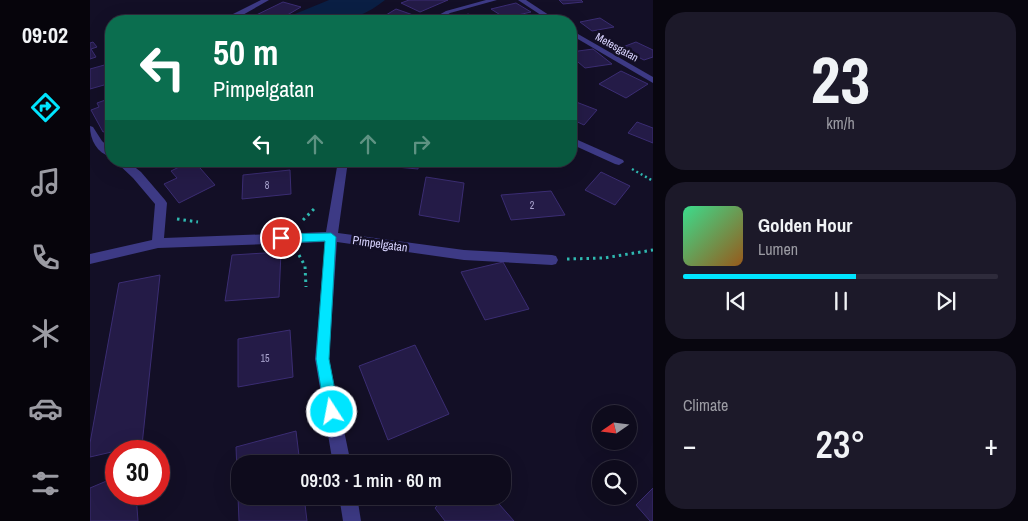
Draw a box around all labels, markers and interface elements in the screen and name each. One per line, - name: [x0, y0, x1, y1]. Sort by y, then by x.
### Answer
- text: 09:02: [22, 20, 68, 50]
- text: 50 m: [213, 29, 278, 76]
- street label: Metesgatan: [593, 29, 641, 65]
- icon: left: [130, 35, 195, 100]
- text: 23: [811, 36, 870, 123]
- text: Pimpelgatan: [213, 74, 314, 104]
- icon: directions: [28, 90, 63, 125]
- text: km/h: [826, 112, 855, 134]
- icon: left: [248, 130, 276, 158]
- icon: ahead: [301, 130, 329, 158]
- icon: ahead: [354, 130, 382, 158]
- icon: right: [407, 130, 435, 158]
- icon: music: [28, 165, 63, 200]
- house number: 8: [265, 179, 270, 192]
- house number: 2: [530, 199, 535, 212]
- text: Golden Hour: [758, 212, 852, 238]
- pin: [260, 217, 302, 259]
- icon: arrive: [267, 224, 295, 252]
- street label: Pimpelgatan: [352, 232, 408, 256]
- text: Lumen: [758, 238, 798, 260]
- icon: phone: [28, 240, 63, 275]
- icon: previous: [722, 287, 750, 315]
- icon: pause: [827, 287, 855, 315]
- icon: next: [932, 287, 960, 315]
- icon: climate: [28, 316, 63, 351]
- house number: 15: [260, 352, 270, 365]
- position arrow: [305, 385, 357, 437]
- icon: car: [28, 391, 63, 426]
- text: Climate: [683, 394, 728, 416]
- north arrow: [592, 405, 638, 450]
- map controls: [592, 405, 637, 505]
- text: 23°: [816, 419, 865, 470]
- text: −: [683, 426, 696, 464]
- text: +: [985, 426, 998, 464]
- speed limit sign: 30: [105, 440, 170, 505]
- button: search: [592, 460, 637, 505]
- icon: filters: [28, 466, 63, 501]
- text: 09:03 · 1 min · 60 m: [301, 467, 441, 493]

